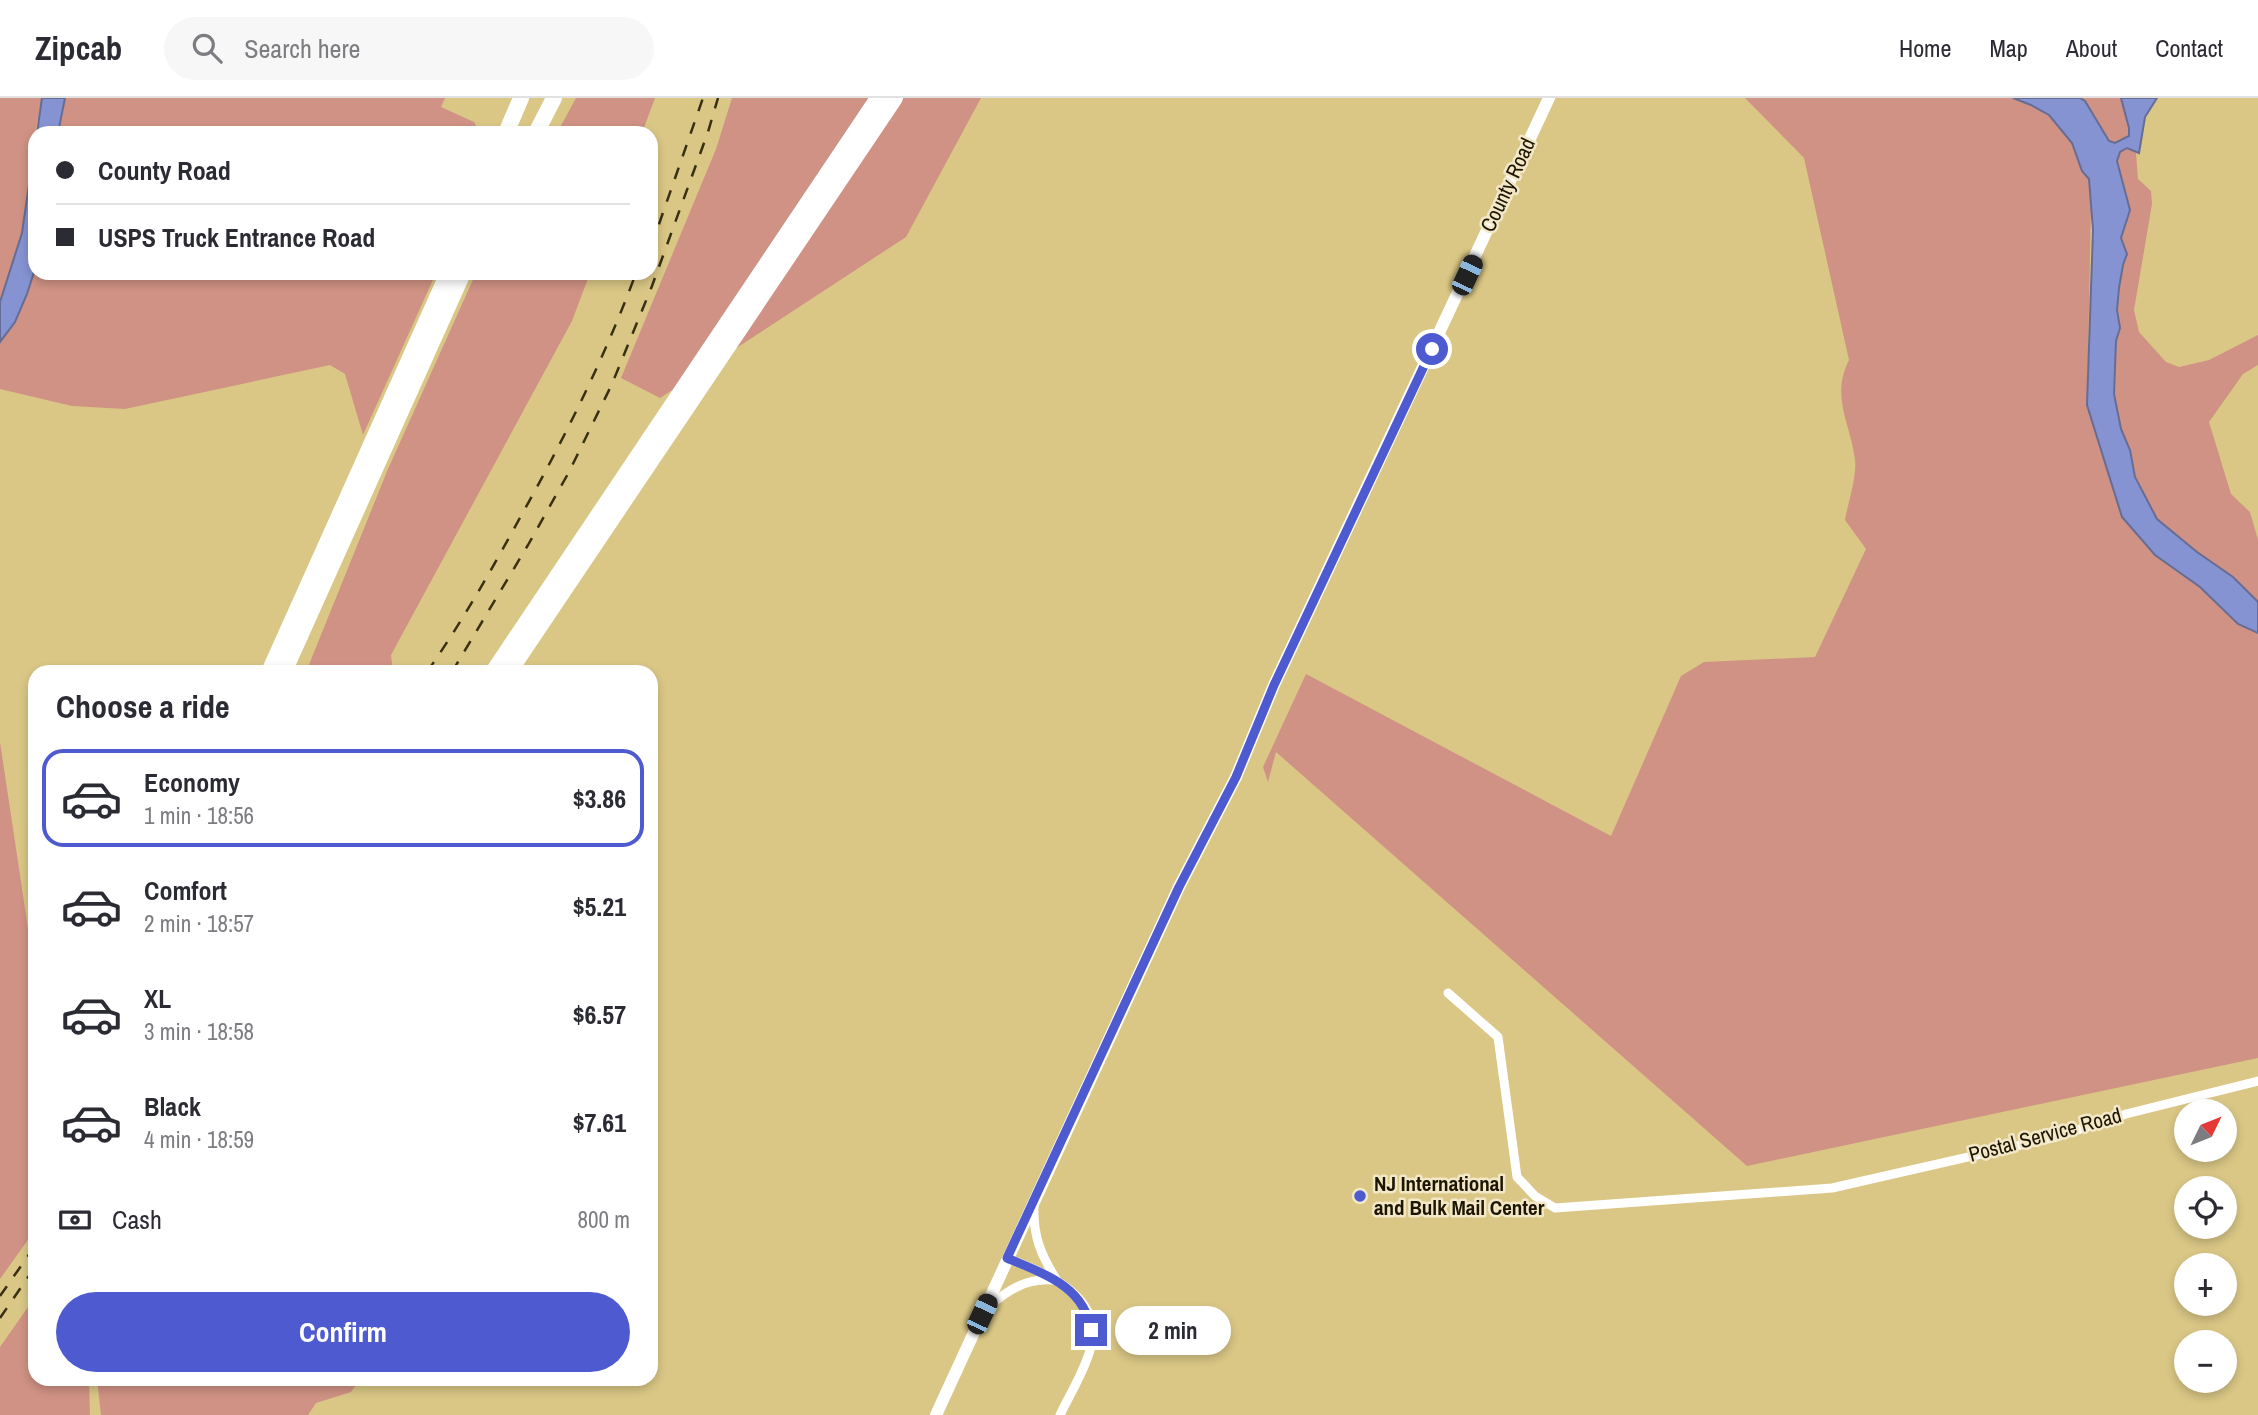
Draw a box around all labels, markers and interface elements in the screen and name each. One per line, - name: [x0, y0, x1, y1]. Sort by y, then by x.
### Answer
- search box: [164, 17, 654, 80]
- text: Zipcab: [35, 26, 122, 70]
- icon: search: [188, 29, 226, 67]
- text: Search here: [244, 31, 360, 66]
- text: Home: [1899, 32, 1951, 64]
- text: Map: [1989, 32, 2028, 64]
- text: About: [2066, 32, 2117, 64]
- text: Contact: [2155, 32, 2223, 64]
- street label: County Road: [1473, 133, 1542, 236]
- text: County Road: [98, 153, 231, 188]
- text: USPS Truck Entrance Road: [98, 220, 375, 255]
- car: [1449, 252, 1486, 298]
- route start: [1416, 333, 1448, 365]
- text: Choose a ride: [56, 685, 230, 728]
- text: Economy: [144, 765, 240, 800]
- icon: car: [60, 767, 123, 830]
- text: $3.86: [573, 781, 626, 816]
- text: 1 min · 18:56: [144, 800, 254, 831]
- text: Comfort: [144, 873, 227, 908]
- icon: car: [60, 875, 123, 938]
- text: $5.21: [573, 889, 626, 924]
- text: 2 min · 18:57: [144, 908, 254, 939]
- text: XL: [144, 981, 171, 1016]
- icon: car: [60, 983, 123, 1046]
- text: $6.57: [573, 997, 626, 1032]
- text: 3 min · 18:58: [144, 1016, 254, 1047]
- text: Black: [144, 1089, 201, 1124]
- icon: car: [60, 1091, 123, 1154]
- north arrow: [2174, 1099, 2236, 1162]
- map controls: [2174, 1099, 2237, 1393]
- street label: Postal Service Road: [1965, 1100, 2124, 1169]
- text: $7.61: [573, 1105, 626, 1140]
- text: 4 min · 18:59: [144, 1124, 254, 1155]
- place label: NJ International and Bulk Mail Center: [1374, 1169, 1545, 1222]
- button: locate: [2174, 1176, 2237, 1239]
- marker: NJ International and Bulk Mail Center: [1352, 1188, 1368, 1204]
- icon: cash: [56, 1201, 94, 1239]
- text: Cash: [112, 1202, 162, 1237]
- text: 800 m: [578, 1204, 630, 1235]
- button: +: [2174, 1253, 2237, 1316]
- car: [964, 1291, 1001, 1337]
- button: Confirm: [56, 1292, 630, 1372]
- callout: 2 min: [1116, 1306, 1231, 1354]
- route end: [1075, 1314, 1107, 1346]
- text: 2 min: [1148, 1315, 1198, 1346]
- button: −: [2174, 1330, 2237, 1393]

